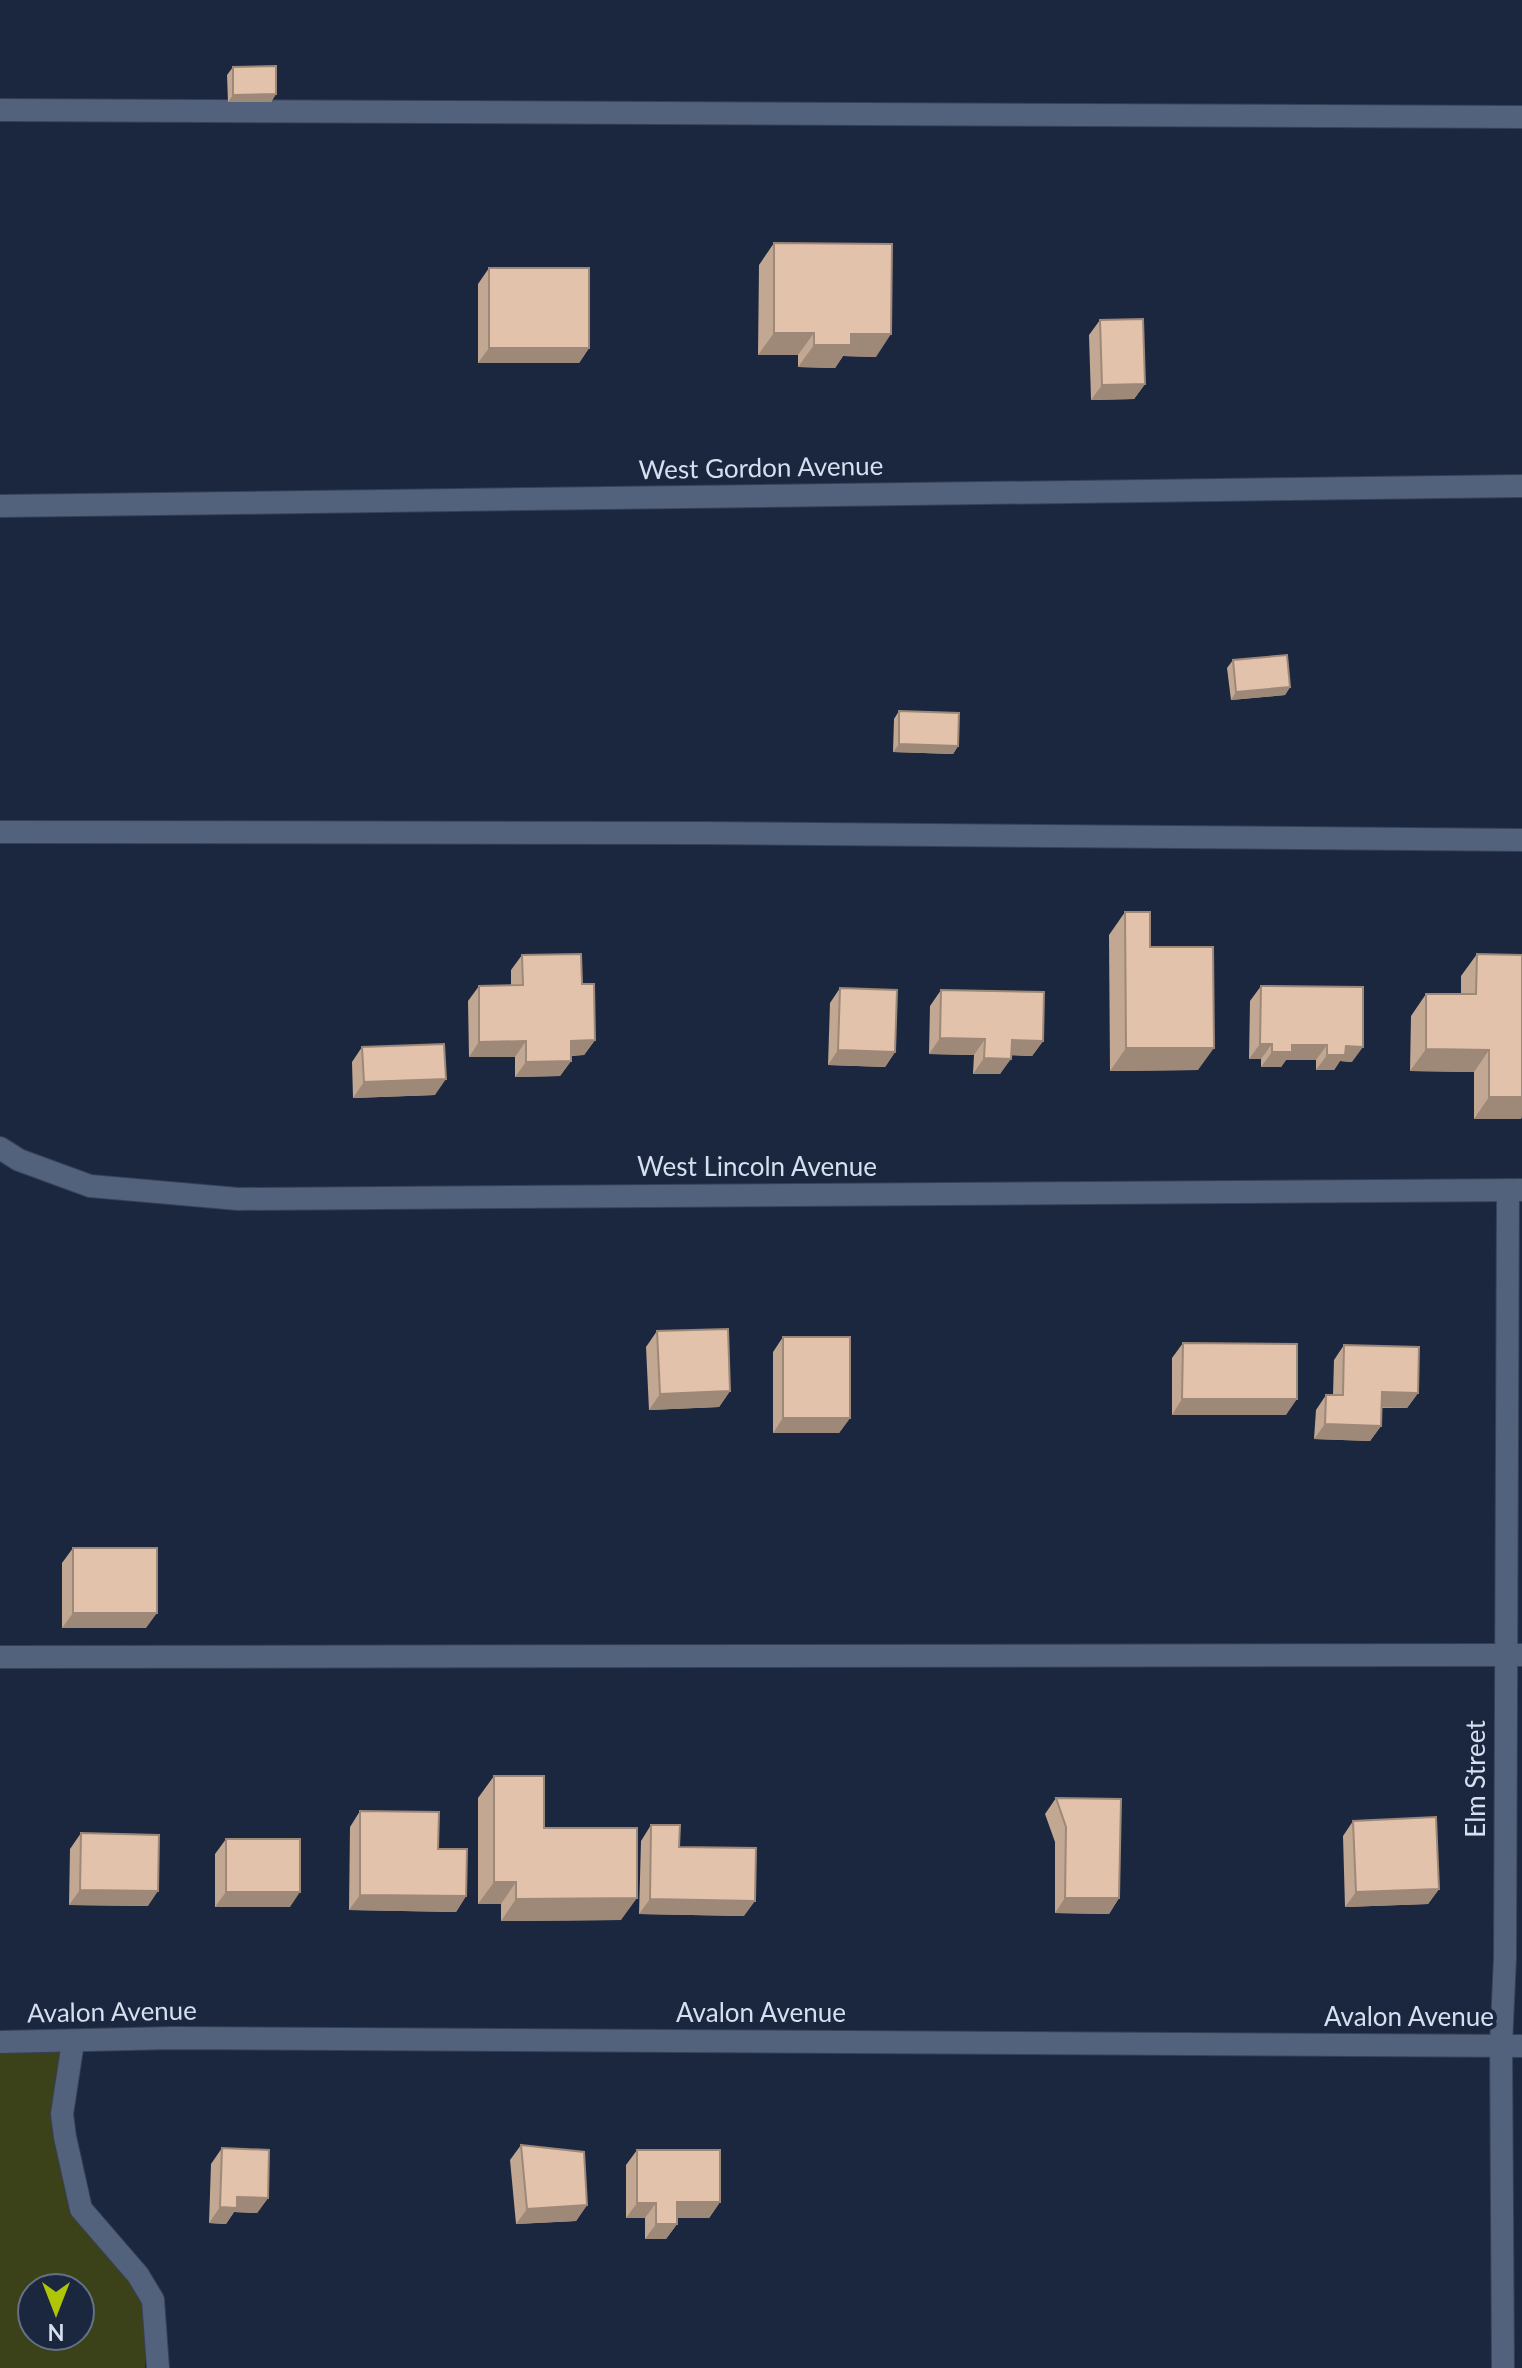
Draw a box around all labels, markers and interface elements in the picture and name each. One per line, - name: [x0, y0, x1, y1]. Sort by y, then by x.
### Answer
- street label: West Gordon Avenue: [638, 449, 884, 485]
- street label: West Lincoln Avenue: [637, 1150, 877, 1182]
- street label: Elm Street: [1459, 1720, 1491, 1838]
- street label: Avalon Avenue: [27, 1994, 197, 2028]
- street label: Avalon Avenue: [676, 1996, 846, 2028]
- street label: Avalon Avenue: [1324, 2000, 1494, 2032]
- north arrow: [16, 2272, 96, 2352]
- text: N: [48, 2319, 64, 2346]

